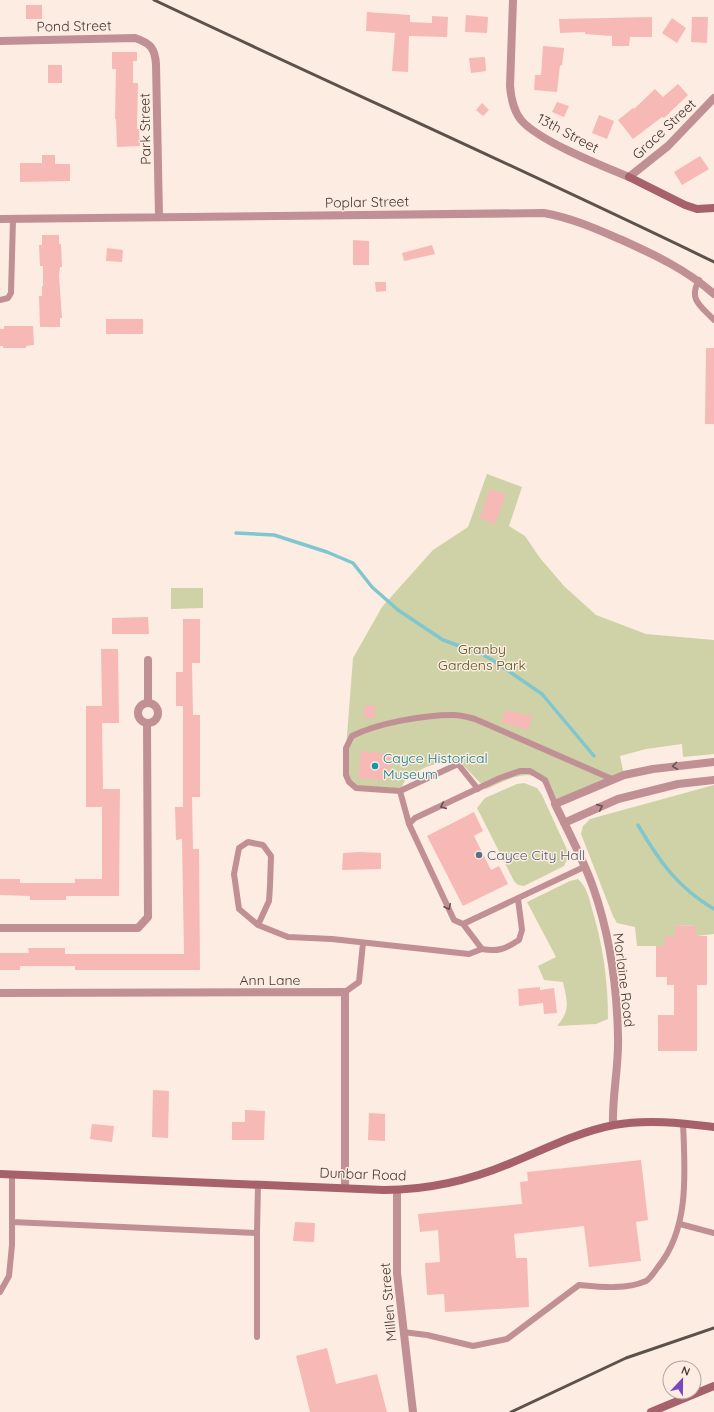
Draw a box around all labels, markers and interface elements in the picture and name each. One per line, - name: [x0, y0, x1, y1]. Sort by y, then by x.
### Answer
- street label: Pond Street: [36, 16, 112, 36]
- street label: Park Street: [135, 93, 155, 165]
- street label: Grace Street: [628, 95, 700, 163]
- street label: 13th Street: [534, 109, 602, 157]
- street label: Poplar Street: [325, 192, 410, 212]
- park label: Granby Gardens Park: [438, 640, 526, 674]
- place label: Cayce Historical Museum: [383, 749, 488, 783]
- marker: Cayce Historical Museum: [370, 761, 380, 771]
- one-way arrow: [672, 761, 678, 770]
- one-way arrow: [440, 801, 447, 809]
- one-way arrow: [595, 804, 603, 812]
- place label: Cayce City Hall: [487, 846, 585, 864]
- marker: Cayce City Hall: [474, 850, 484, 860]
- one-way arrow: [443, 903, 451, 910]
- street label: Morlaine Road: [609, 932, 639, 1028]
- street label: Ann Lane: [240, 971, 301, 989]
- street label: Dunbar Road: [319, 1163, 407, 1185]
- street label: Millen Street: [376, 1262, 400, 1342]
- north arrow: [662, 1360, 702, 1400]
- text: N: [679, 1363, 692, 1379]

